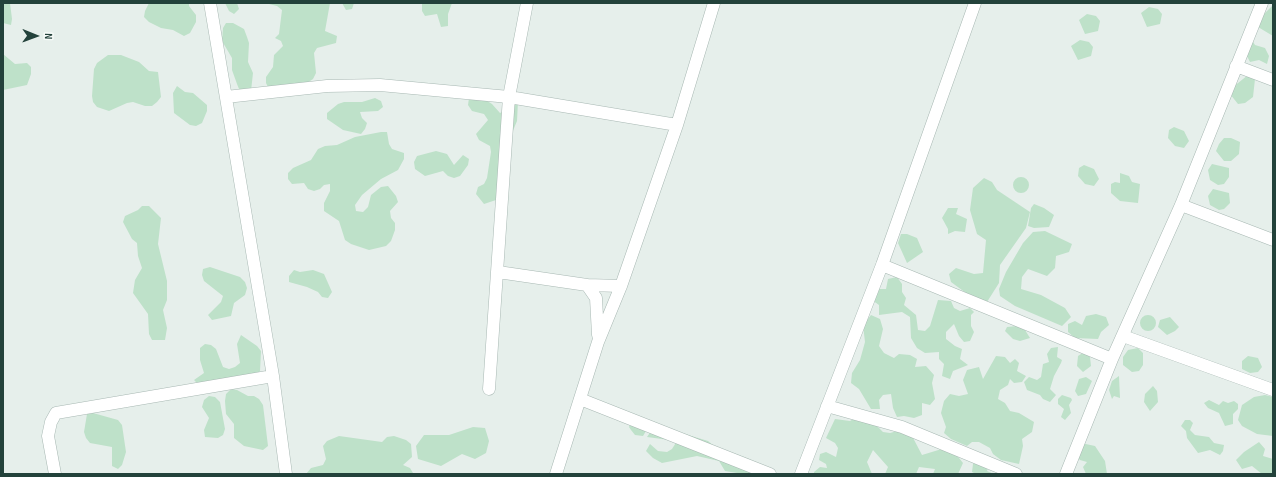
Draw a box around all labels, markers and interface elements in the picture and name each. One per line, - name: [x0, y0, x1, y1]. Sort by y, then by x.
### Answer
- north arrow: [16, 16, 56, 56]
- text: N: [42, 33, 55, 39]

